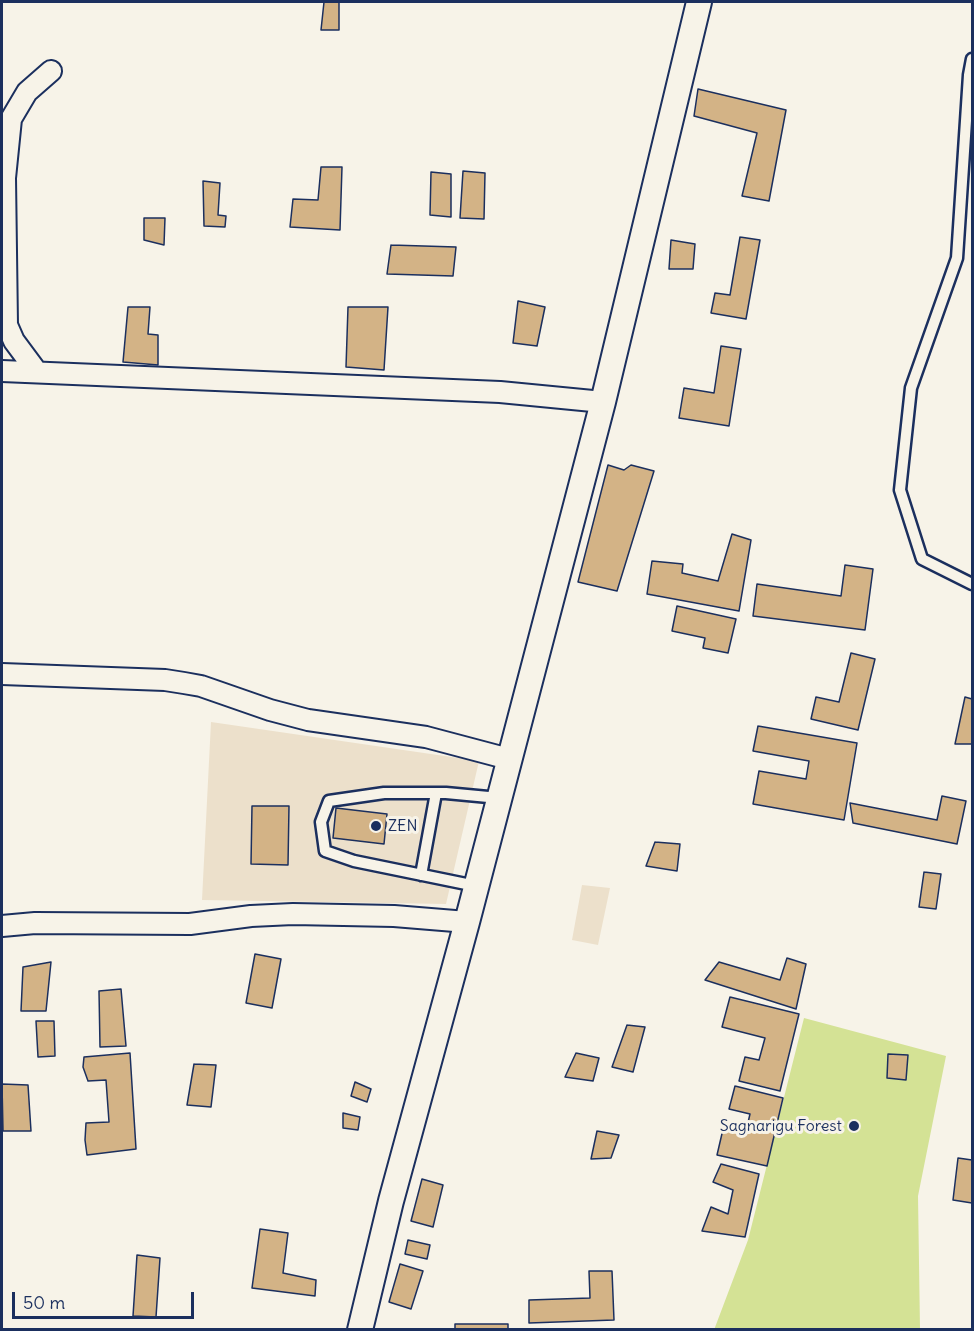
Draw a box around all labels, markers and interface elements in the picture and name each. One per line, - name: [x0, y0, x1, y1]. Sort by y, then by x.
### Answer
- place label: ZEN: [388, 816, 418, 836]
- marker: ZEN: [369, 819, 383, 833]
- place label: Sagnarigu Forest: [720, 1116, 842, 1136]
- marker: Sagnarigu Forest: [847, 1119, 861, 1133]
- scale bar: [15, 1280, 196, 1318]
- text: 50 m: [23, 1291, 65, 1314]

